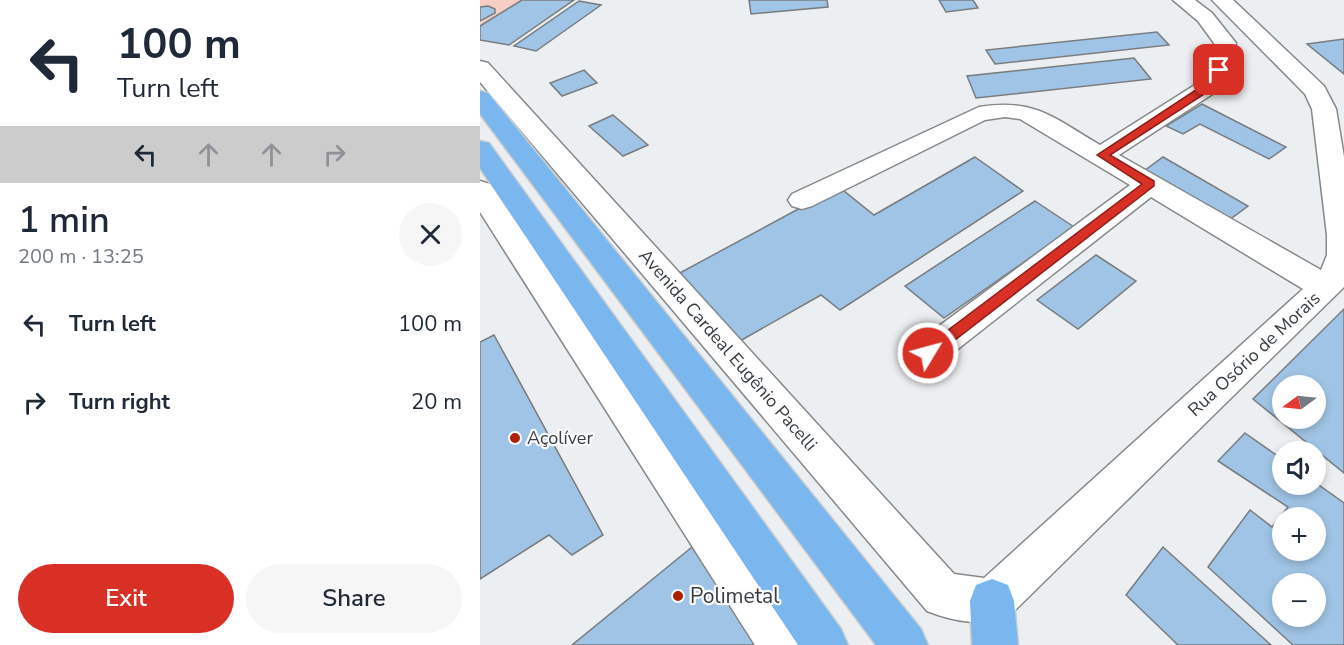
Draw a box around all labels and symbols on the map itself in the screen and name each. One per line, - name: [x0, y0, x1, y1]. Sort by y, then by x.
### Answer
- pin: [1193, 44, 1244, 95]
- street label: Avenida Cardeal Eugênio Pacelli: [633, 244, 823, 456]
- street label: Rua Osório de Morais: [1183, 286, 1325, 422]
- position arrow: [896, 321, 960, 385]
- north arrow: [1272, 375, 1326, 429]
- place label: Açolíver: [527, 426, 593, 450]
- marker: Açolíver: [508, 431, 522, 445]
- place label: Polimetal: [690, 582, 780, 610]
- marker: Polimetal: [671, 589, 685, 603]

